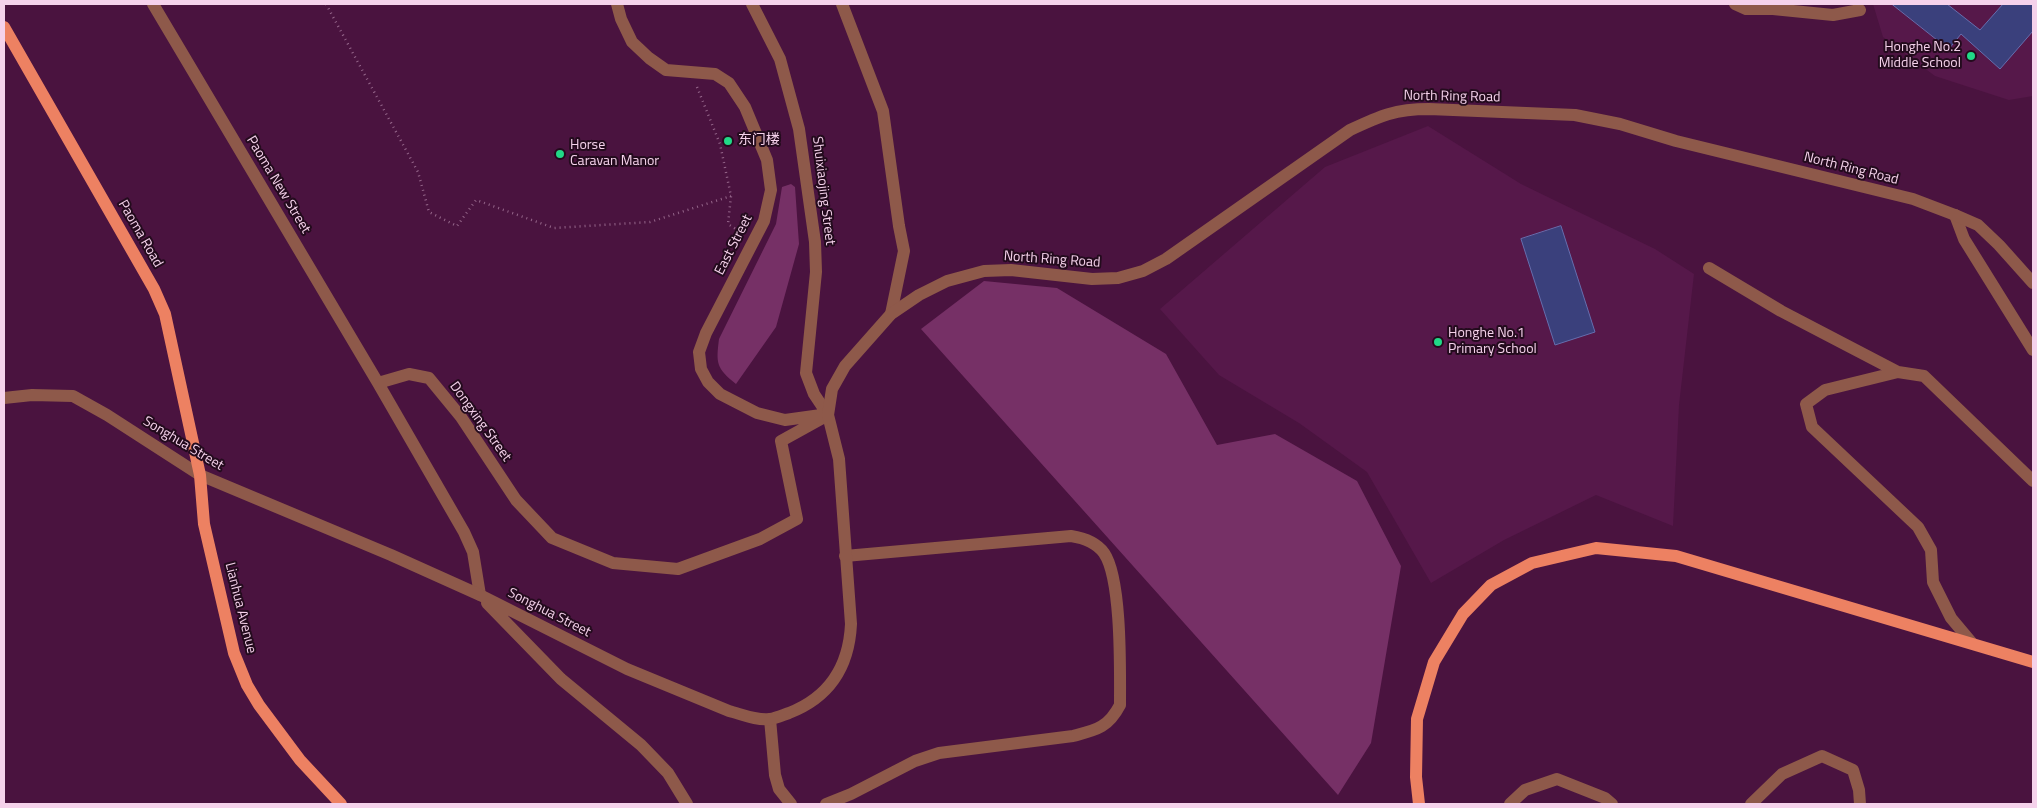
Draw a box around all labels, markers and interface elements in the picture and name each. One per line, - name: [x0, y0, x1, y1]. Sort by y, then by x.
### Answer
- place label: Honghe No.2 Middle School: [1879, 40, 1961, 72]
- marker: Honghe No.2 Middle School: [1965, 50, 1977, 62]
- street label: North Ring Road: [1403, 88, 1501, 106]
- street label: Paoma New Street: [242, 133, 314, 237]
- place label: 东门楼: [738, 133, 780, 149]
- marker: 东门楼: [722, 135, 734, 147]
- street label: Shuixiaojing Street: [808, 136, 838, 246]
- place label: Horse Caravan Manor: [570, 138, 659, 170]
- marker: Horse Caravan Manor: [554, 148, 566, 160]
- street label: North Ring Road: [1802, 149, 1900, 189]
- street label: Paoma Road: [114, 197, 166, 271]
- street label: East Street: [712, 212, 756, 278]
- street label: North Ring Road: [1003, 248, 1101, 272]
- place label: Honghe No.1 Primary School: [1448, 326, 1537, 358]
- marker: Honghe No.1 Primary School: [1432, 336, 1444, 348]
- street label: Dongxing Street: [445, 379, 515, 465]
- street label: Songhua Street: [140, 413, 226, 475]
- street label: Lianhua Avenue: [221, 561, 259, 655]
- street label: Songhua Street: [505, 585, 593, 641]

